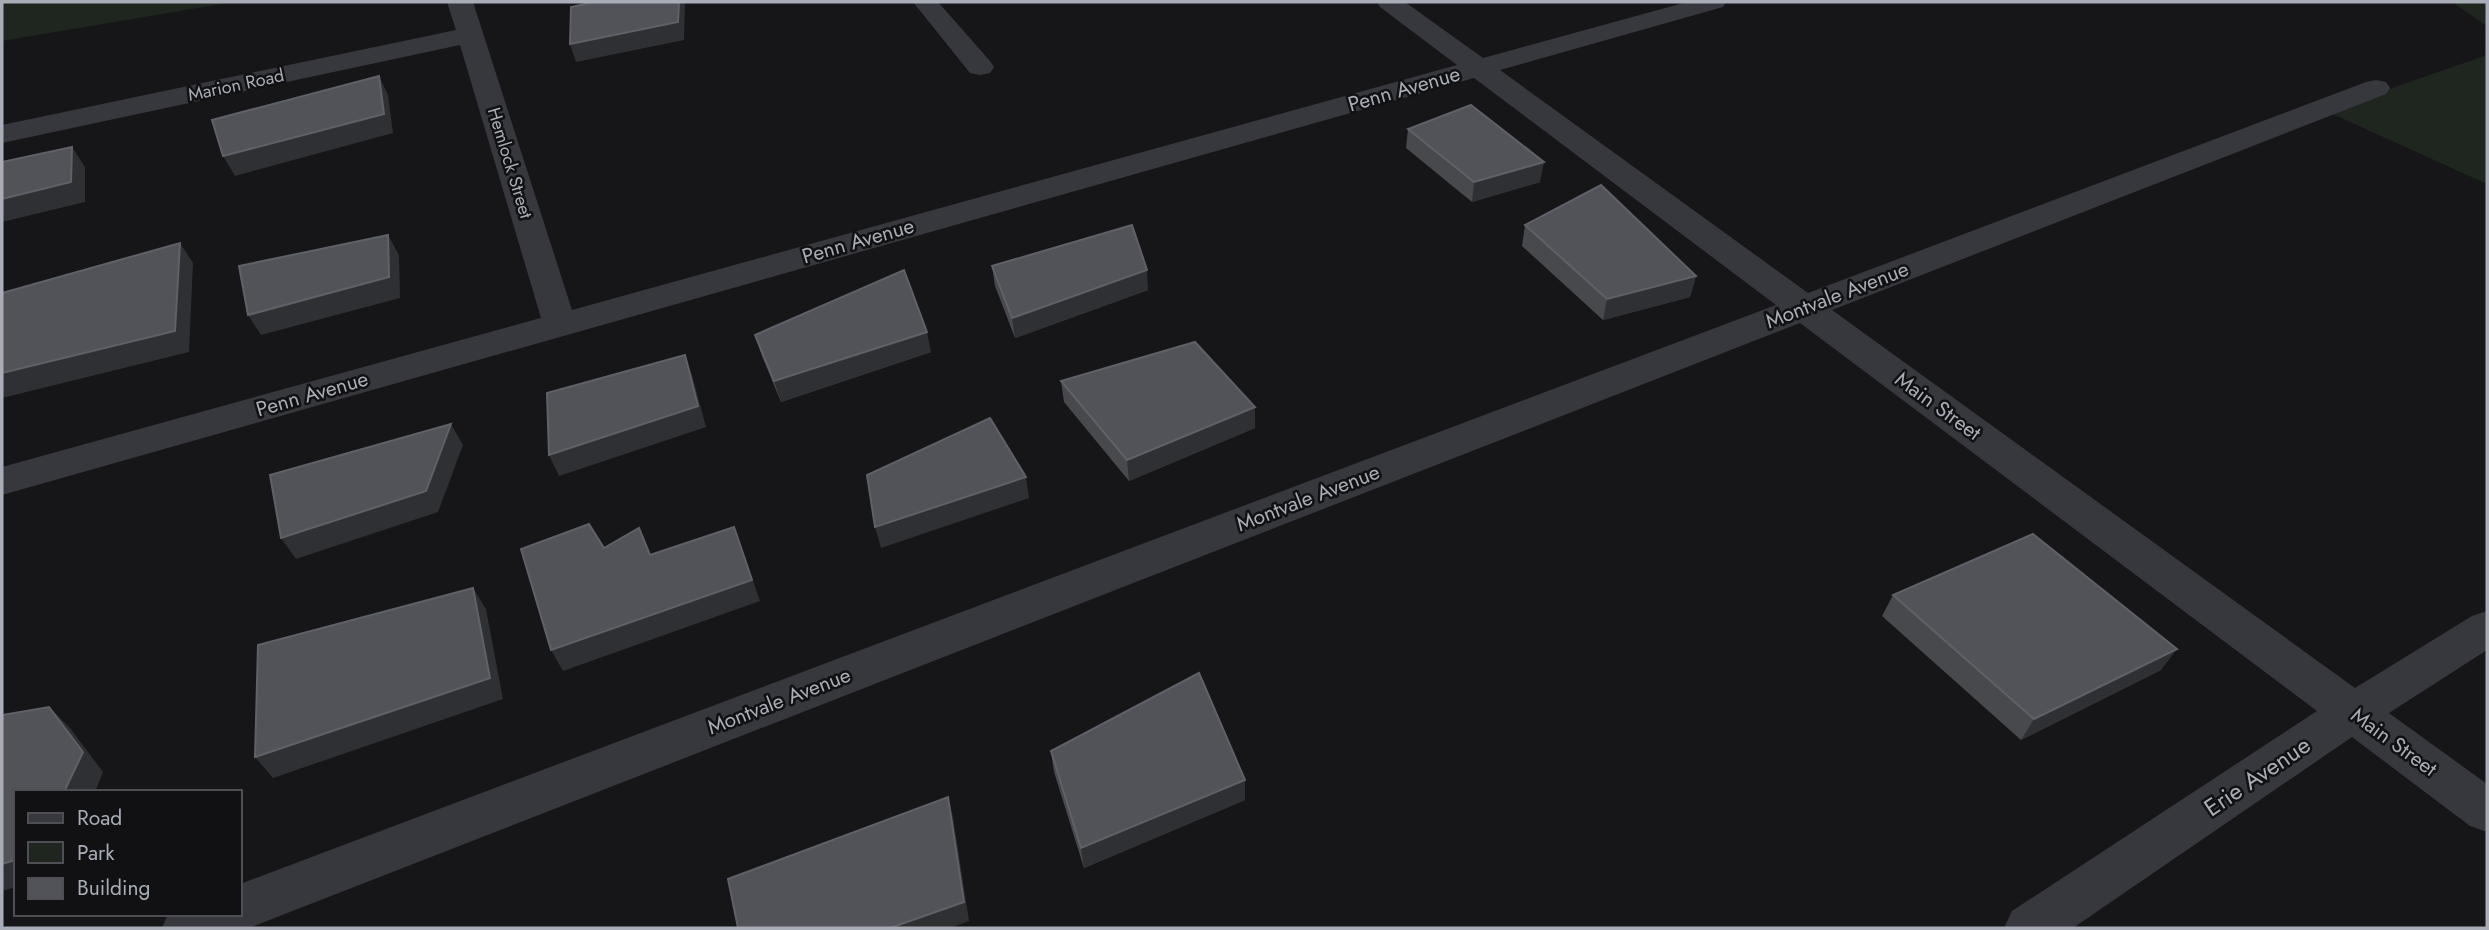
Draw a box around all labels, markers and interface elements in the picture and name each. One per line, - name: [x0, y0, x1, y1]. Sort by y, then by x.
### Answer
- street label: Penn Avenue: [1344, 59, 1464, 119]
- street label: Marion Road: [186, 62, 286, 108]
- street label: Hemlock Street: [481, 104, 539, 222]
- street label: Penn Avenue: [798, 211, 918, 271]
- street label: Montvale Avenue: [1761, 254, 1913, 336]
- street label: Penn Avenue: [252, 364, 372, 424]
- street label: Main Street: [1889, 364, 1987, 448]
- street label: Montvale Avenue: [1232, 457, 1384, 539]
- street label: Montvale Avenue: [703, 660, 855, 742]
- street label: Main Street: [2345, 700, 2443, 784]
- street label: Erie Avenue: [2197, 727, 2317, 825]
- legend: [14, 790, 242, 916]
- text: Road: [77, 803, 122, 833]
- text: Park: [77, 838, 115, 868]
- text: Building: [77, 873, 150, 903]

